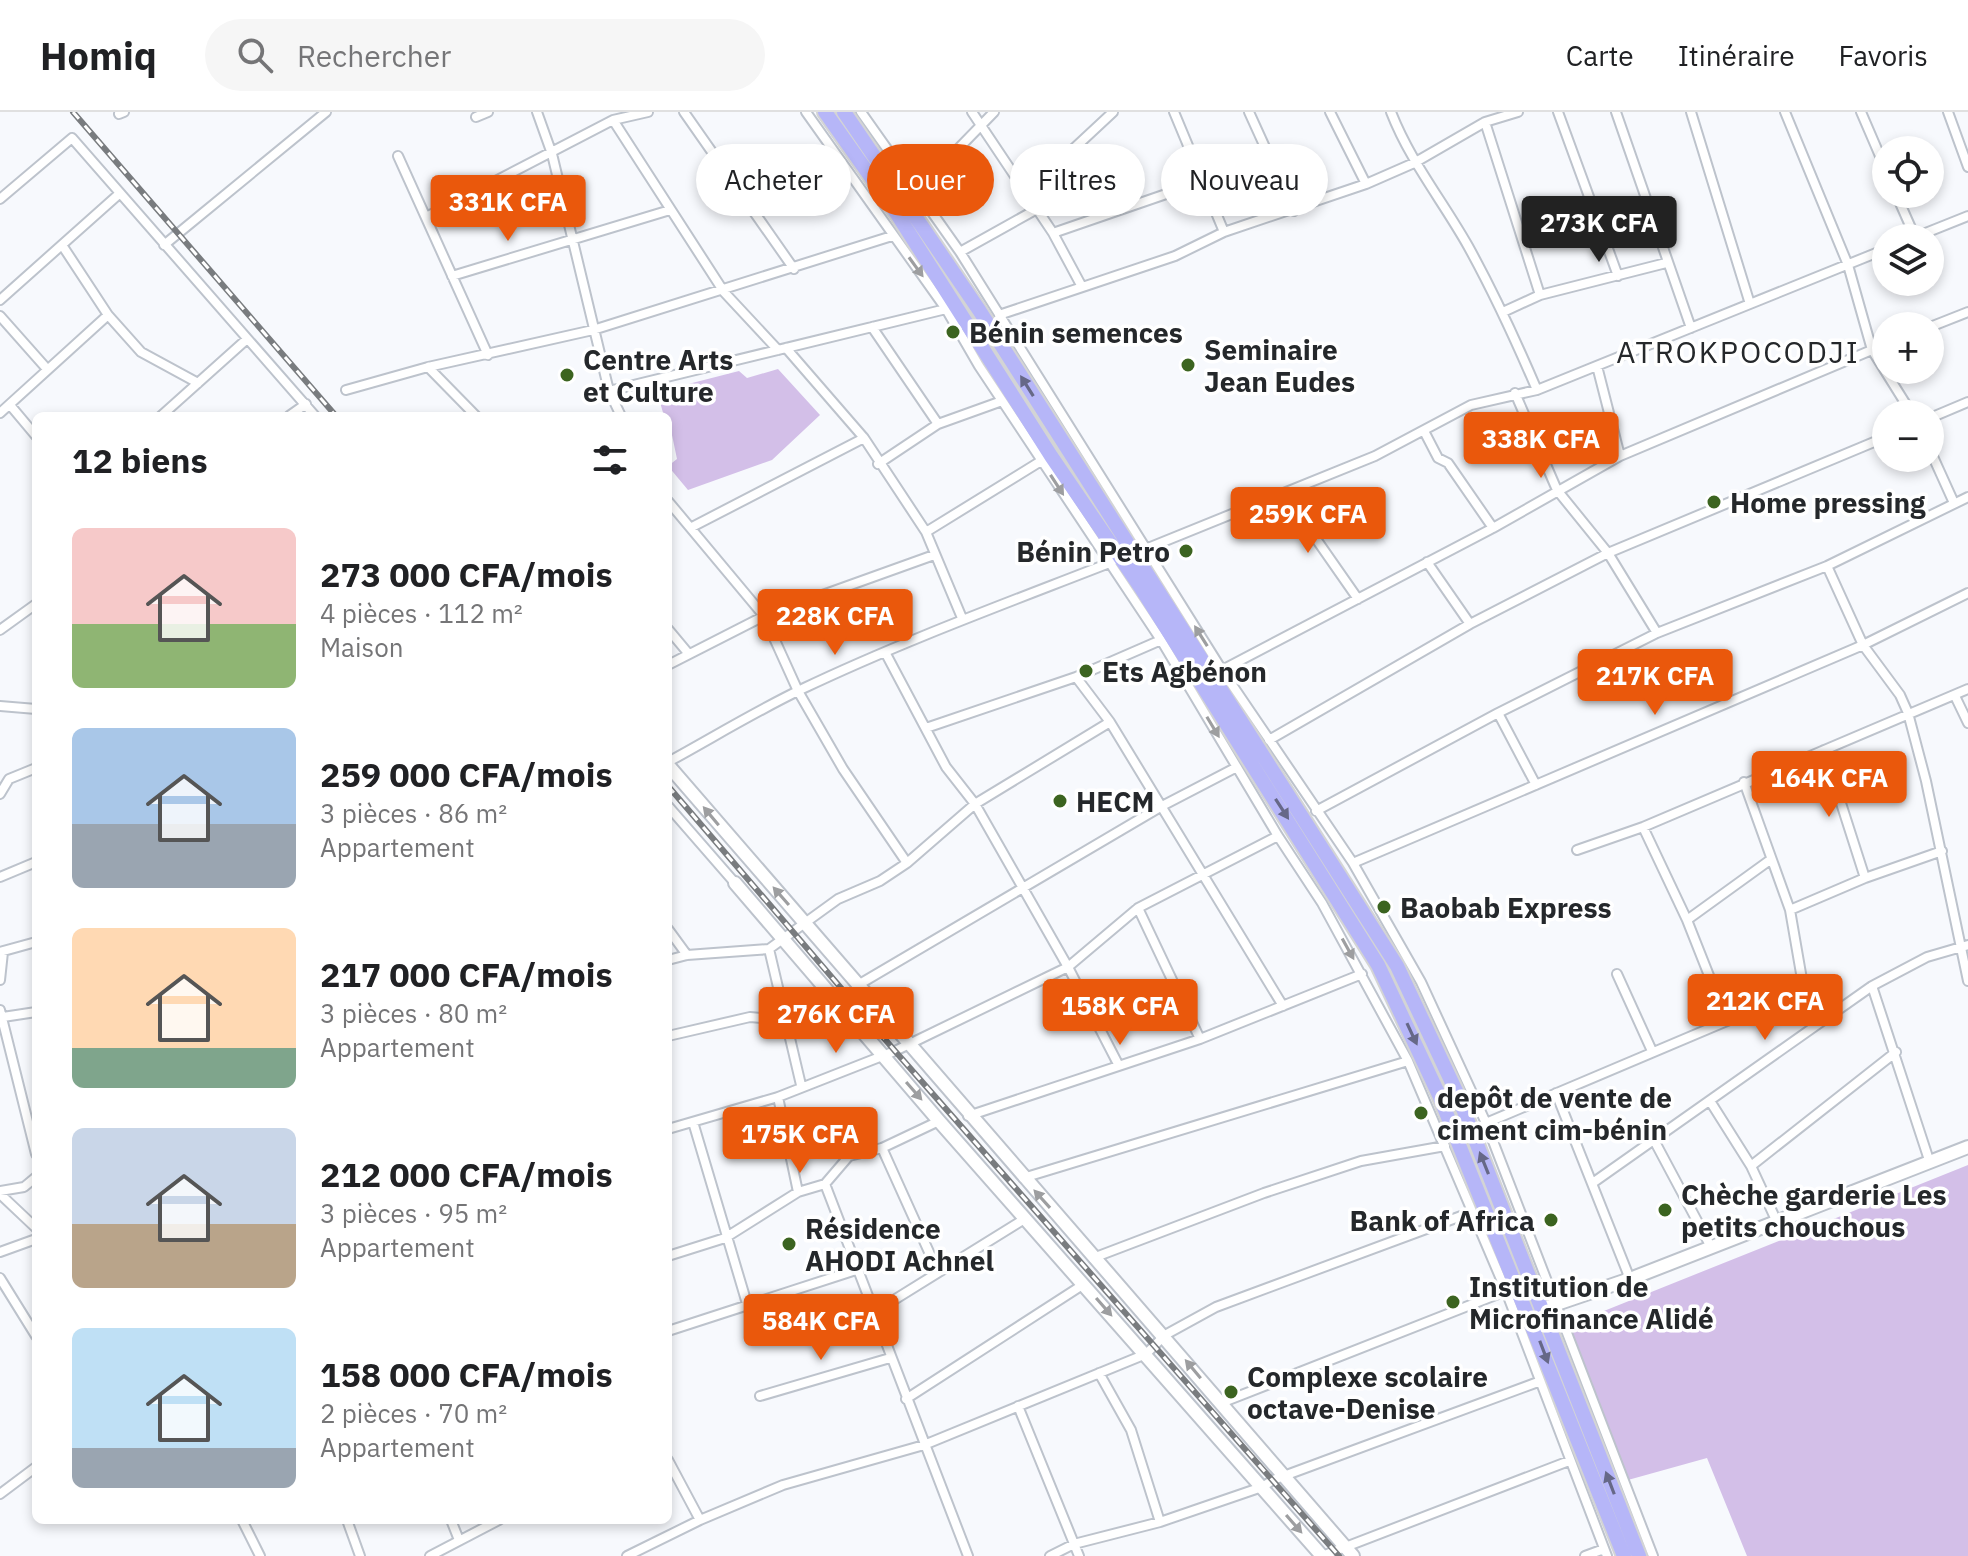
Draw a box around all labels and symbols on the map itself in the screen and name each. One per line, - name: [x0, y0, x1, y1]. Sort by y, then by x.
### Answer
- pin: 331K CFA: [425, 175, 591, 243]
- pin: 273K CFA: [1516, 196, 1682, 264]
- one-way arrow: [907, 257, 923, 277]
- place label: Bénin semences: [969, 314, 1183, 351]
- marker: Bénin semences: [944, 323, 962, 341]
- place label: Seminaire Jean Eudes: [1204, 331, 1355, 400]
- district label: ATROKPOCODJI: [1616, 332, 1860, 371]
- place label: Centre Arts et Culture: [583, 341, 733, 410]
- marker: Seminaire Jean Eudes: [1179, 356, 1197, 374]
- marker: Centre Arts et Culture: [558, 366, 576, 384]
- one-way arrow: [1020, 375, 1034, 397]
- pin: 338K CFA: [1458, 412, 1624, 480]
- one-way arrow: [1049, 474, 1063, 496]
- place label: Home pressing: [1730, 484, 1926, 521]
- pin: 259K CFA: [1225, 487, 1391, 555]
- marker: Home pressing: [1705, 493, 1723, 511]
- place label: Bénin Petro: [1016, 533, 1170, 570]
- marker: Bénin Petro: [1177, 542, 1195, 560]
- pin: 228K CFA: [752, 589, 918, 657]
- one-way arrow: [1194, 625, 1208, 647]
- pin: 217K CFA: [1572, 649, 1738, 717]
- place label: Ets Agbénon: [1102, 653, 1267, 690]
- marker: Ets Agbénon: [1077, 662, 1095, 680]
- one-way arrow: [1206, 716, 1220, 738]
- pin: 164K CFA: [1746, 751, 1912, 819]
- place label: HECM: [1076, 783, 1154, 820]
- marker: HECM: [1051, 792, 1069, 810]
- one-way arrow: [1275, 798, 1289, 820]
- one-way arrow: [703, 806, 720, 826]
- one-way arrow: [773, 887, 790, 907]
- place label: Baobab Express: [1400, 889, 1612, 926]
- marker: Baobab Express: [1375, 898, 1393, 916]
- one-way arrow: [1341, 938, 1355, 960]
- pin: 212K CFA: [1682, 974, 1848, 1042]
- pin: 158K CFA: [1037, 979, 1203, 1047]
- pin: 276K CFA: [753, 987, 919, 1055]
- one-way arrow: [1405, 1022, 1419, 1046]
- place label: depôt de vente de ciment cim-bénin: [1437, 1079, 1672, 1148]
- one-way arrow: [904, 1082, 922, 1101]
- marker: depôt de vente de ciment cim-bénin: [1412, 1104, 1430, 1122]
- pin: 175K CFA: [717, 1107, 883, 1175]
- one-way arrow: [1477, 1151, 1490, 1175]
- place label: Chèche garderie Les petits chouchous: [1681, 1176, 1947, 1245]
- one-way arrow: [1033, 1190, 1051, 1209]
- marker: Chèche garderie Les petits chouchous: [1656, 1201, 1674, 1219]
- place label: Bank of Africa: [1350, 1202, 1535, 1239]
- place label: Résidence AHODI Achnel: [805, 1210, 994, 1279]
- marker: Bank of Africa: [1542, 1211, 1560, 1229]
- marker: Résidence AHODI Achnel: [780, 1235, 798, 1253]
- place label: Institution de Microfinance Alidé: [1469, 1268, 1714, 1337]
- marker: Institution de Microfinance Alidé: [1444, 1293, 1462, 1311]
- pin: 584K CFA: [738, 1294, 904, 1362]
- one-way arrow: [1095, 1297, 1112, 1317]
- one-way arrow: [1538, 1340, 1551, 1364]
- place label: Complexe scolaire octave-Denise: [1247, 1358, 1488, 1427]
- one-way arrow: [1185, 1359, 1202, 1379]
- marker: Complexe scolaire octave-Denise: [1222, 1383, 1240, 1401]
- one-way arrow: [1603, 1471, 1616, 1495]
- one-way arrow: [1285, 1513, 1302, 1533]

